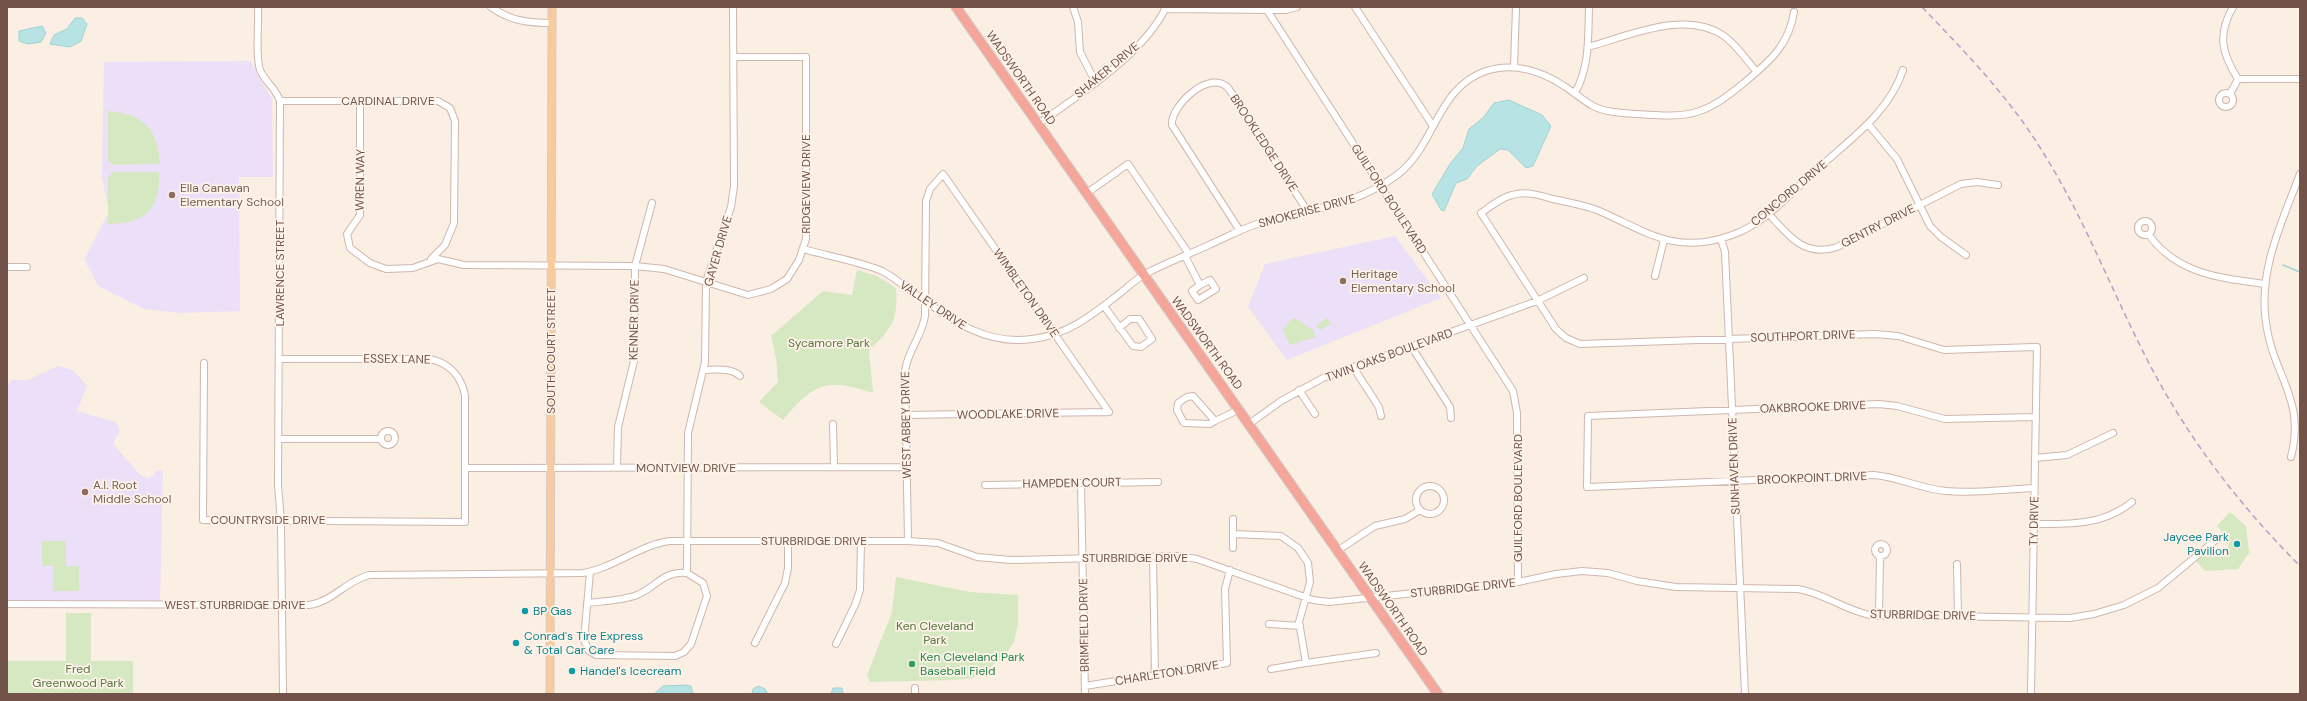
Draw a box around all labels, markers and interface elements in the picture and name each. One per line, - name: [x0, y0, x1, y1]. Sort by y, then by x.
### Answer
- street label: WADSWORTH ROAD: [982, 28, 1060, 128]
- street label: SHAKER DRIVE: [1071, 38, 1143, 102]
- street label: BROOKLEDGE DRIVE: [1226, 91, 1302, 195]
- street label: CARDINAL DRIVE: [341, 93, 435, 109]
- street label: RIDGEVIEW DRIVE: [798, 134, 814, 234]
- street label: GUILFORD BOULEVARD: [1347, 141, 1431, 257]
- street label: WREN WAY: [351, 149, 369, 211]
- street label: CONCORD DRIVE: [1747, 156, 1831, 230]
- place label: Ella Canavan Elementary School: [180, 180, 284, 210]
- marker: Ella Canavan Elementary School: [167, 190, 177, 200]
- street label: SMOKERISE DRIVE: [1257, 190, 1358, 232]
- street label: GENTRY DRIVE: [1838, 200, 1918, 251]
- street label: GAYER DRIVE: [700, 213, 736, 288]
- street label: LAWRENCE STREET: [272, 219, 288, 326]
- street label: WIMBLETON DRIVE: [989, 245, 1063, 341]
- place label: Heritage Elementary School: [1351, 266, 1455, 296]
- marker: Heritage Elementary School: [1338, 276, 1348, 286]
- street label: VALLEY DRIVE: [896, 277, 970, 333]
- street label: KENNER DRIVE: [625, 279, 643, 360]
- street label: SOUTH COURT STREET: [543, 288, 559, 414]
- street label: WADSWORTH ROAD: [1168, 293, 1246, 393]
- street label: TWIN OAKS BOULEVARD: [1323, 325, 1455, 385]
- street label: SOUTHPORT DRIVE: [1750, 326, 1856, 346]
- park label: Sycamore Park: [788, 335, 870, 351]
- street label: ESSEX LANE: [363, 350, 431, 368]
- street label: WEST ABBEY DRIVE: [897, 371, 915, 479]
- street label: OAKBROOKE DRIVE: [1759, 397, 1867, 417]
- street label: WOODLAKE DRIVE: [957, 405, 1060, 423]
- street label: SUNHAVEN DRIVE: [1724, 417, 1744, 515]
- street label: GUILFORD BOULEVARD: [1510, 434, 1526, 562]
- street label: MONTVIEW DRIVE: [636, 460, 736, 476]
- street label: BROOKPOINT DRIVE: [1757, 468, 1868, 488]
- street label: HAMPDEN COURT: [1022, 474, 1122, 492]
- place label: A.I. Root Middle School: [93, 477, 171, 507]
- marker: A.I. Root Middle School: [80, 487, 90, 497]
- street label: TY DRIVE: [2026, 496, 2042, 546]
- street label: COUNTRYSIDE DRIVE: [210, 512, 326, 528]
- place label: Jaycee Park Pavilion: [2163, 529, 2229, 559]
- street label: STURBRIDGE DRIVE: [761, 533, 867, 549]
- marker: Jaycee Park Pavilion: [2232, 539, 2242, 549]
- street label: STURBRIDGE DRIVE: [1082, 550, 1188, 566]
- street label: WADSWORTH ROAD: [1354, 559, 1432, 659]
- street label: STURBRIDGE DRIVE: [1409, 574, 1517, 601]
- street label: BRIMFIELD DRIVE: [1075, 578, 1093, 672]
- street label: WEST STURBRIDGE DRIVE: [164, 597, 306, 613]
- place label: BP Gas: [533, 603, 572, 619]
- marker: BP Gas: [520, 606, 530, 616]
- street label: STURBRIDGE DRIVE: [1870, 606, 1976, 624]
- park label: Ken Cleveland Park: [896, 618, 974, 648]
- place label: Conrad's Tire Express & Total Car Care: [524, 628, 643, 658]
- marker: Conrad's Tire Express & Total Car Care: [511, 638, 521, 648]
- place label: Ken Cleveland Park Baseball Field: [920, 649, 1025, 679]
- street label: CHARLETON DRIVE: [1114, 657, 1220, 689]
- marker: Ken Cleveland Park Baseball Field: [907, 659, 917, 669]
- park label: Fred Greenwood Park: [32, 661, 124, 691]
- place label: Handel's Icecream: [580, 663, 681, 679]
- marker: Handel's Icecream: [567, 666, 577, 676]

